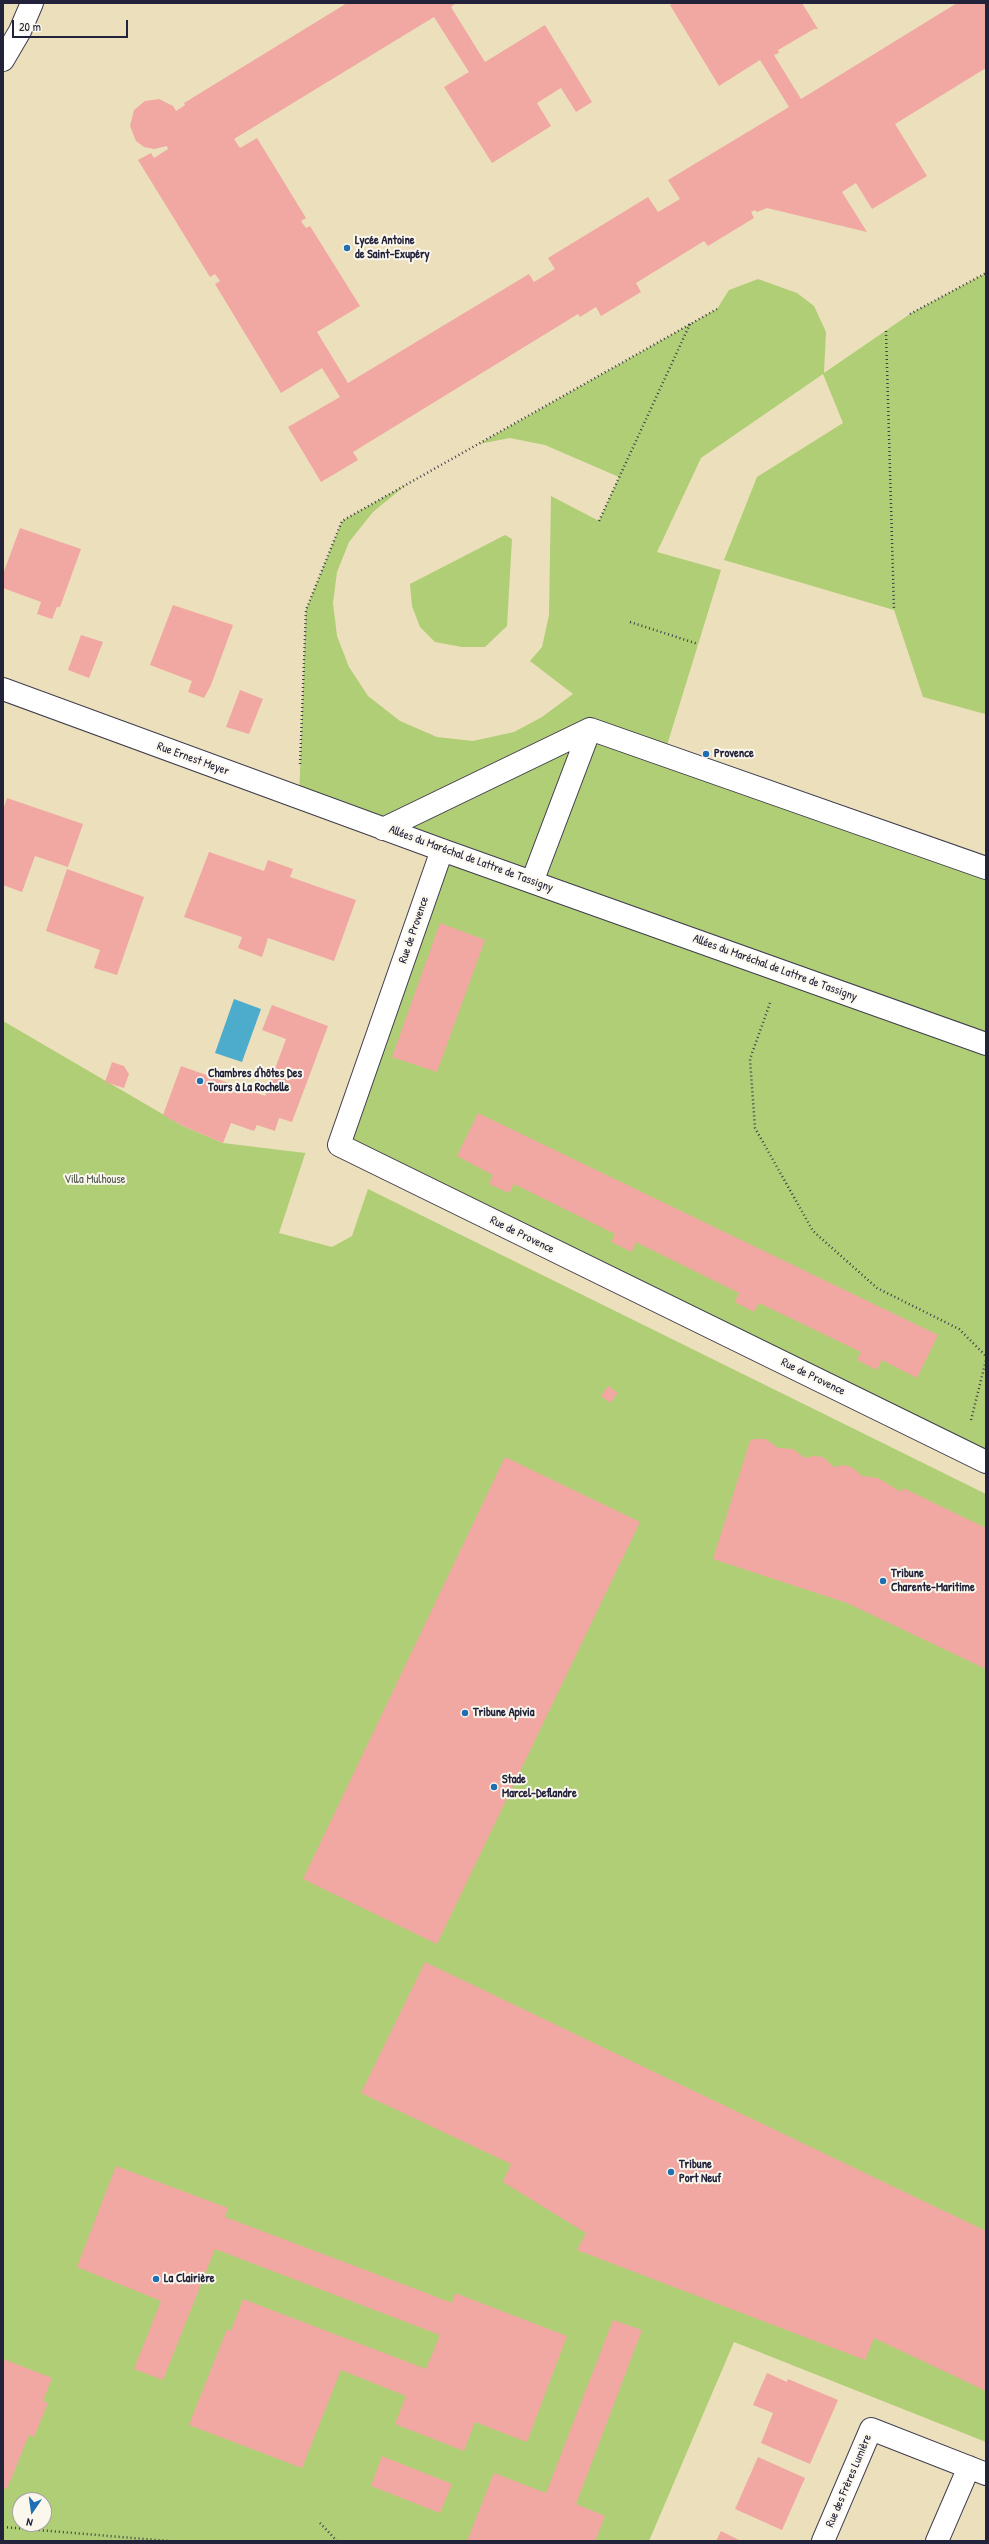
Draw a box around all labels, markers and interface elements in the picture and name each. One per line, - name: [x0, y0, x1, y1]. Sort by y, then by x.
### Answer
- scale bar: [14, 12, 130, 38]
- text: 20 m: [19, 18, 41, 35]
- place label: Lycée Antoine de Saint-Exupéry: [355, 234, 430, 262]
- marker: Lycée Antoine de Saint-Exupéry: [342, 243, 352, 253]
- street label: Rue Ernest Meyer: [155, 739, 231, 779]
- place label: Provence: [714, 747, 754, 761]
- marker: Provence: [701, 749, 711, 759]
- street label: Allées du Maréchal de Lattre de Tassigny: [387, 822, 555, 896]
- street label: Rue de Provence: [396, 895, 432, 965]
- street label: Allées du Maréchal de Lattre de Tassigny: [691, 931, 859, 1005]
- place label: Chambres d'hôtes Des Tours à La Rochelle: [208, 1067, 302, 1095]
- marker: Chambres d'hôtes Des Tours à La Rochelle: [195, 1076, 205, 1086]
- park label: Villa Mulhouse: [64, 1173, 126, 1187]
- street label: Rue de Provence: [488, 1213, 556, 1257]
- street label: Rue de Provence: [779, 1355, 847, 1399]
- place label: Tribune Charente-Maritime: [891, 1567, 975, 1595]
- marker: Tribune Charente-Maritime: [878, 1576, 888, 1586]
- place label: Tribune Apivia: [473, 1706, 534, 1720]
- marker: Tribune Apivia: [460, 1708, 470, 1718]
- place label: Stade Marcel-Deflandre: [502, 1773, 577, 1801]
- marker: Stade Marcel-Deflandre: [489, 1782, 499, 1792]
- place label: Tribune Port Neuf: [679, 2158, 721, 2186]
- marker: Tribune Port Neuf: [666, 2167, 676, 2177]
- place label: La Clairière: [164, 2272, 215, 2286]
- marker: La Clairière: [151, 2274, 161, 2284]
- street label: Rue des Frères Lumière: [823, 2432, 875, 2530]
- north arrow: [12, 2492, 52, 2532]
- text: N: [25, 2515, 34, 2530]

